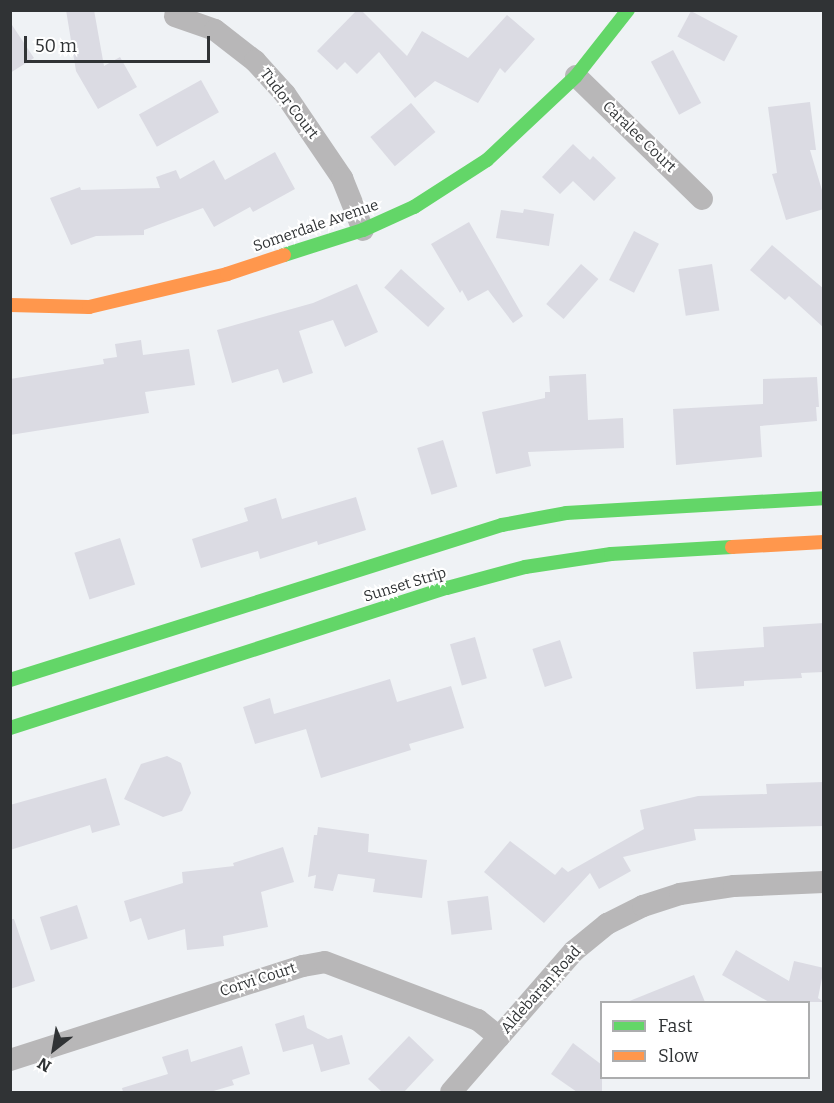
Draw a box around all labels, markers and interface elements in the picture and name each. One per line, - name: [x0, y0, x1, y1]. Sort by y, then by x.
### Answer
- scale bar: [27, 24, 213, 62]
- text: 50 m: [35, 35, 77, 57]
- street label: Tudor Court: [256, 65, 322, 143]
- street label: Caralee Court: [599, 98, 679, 176]
- street label: Somerdale Avenue: [251, 196, 381, 256]
- street label: Sunset Strip: [362, 564, 448, 606]
- street label: Aldebaran Road: [497, 943, 585, 1037]
- street label: Corvi Court: [218, 959, 298, 1001]
- legend: [600, 1001, 810, 1079]
- text: Fast: [658, 1015, 693, 1037]
- north arrow: [24, 1019, 84, 1079]
- text: Slow: [658, 1045, 698, 1067]
- text: N: [34, 1054, 55, 1076]

